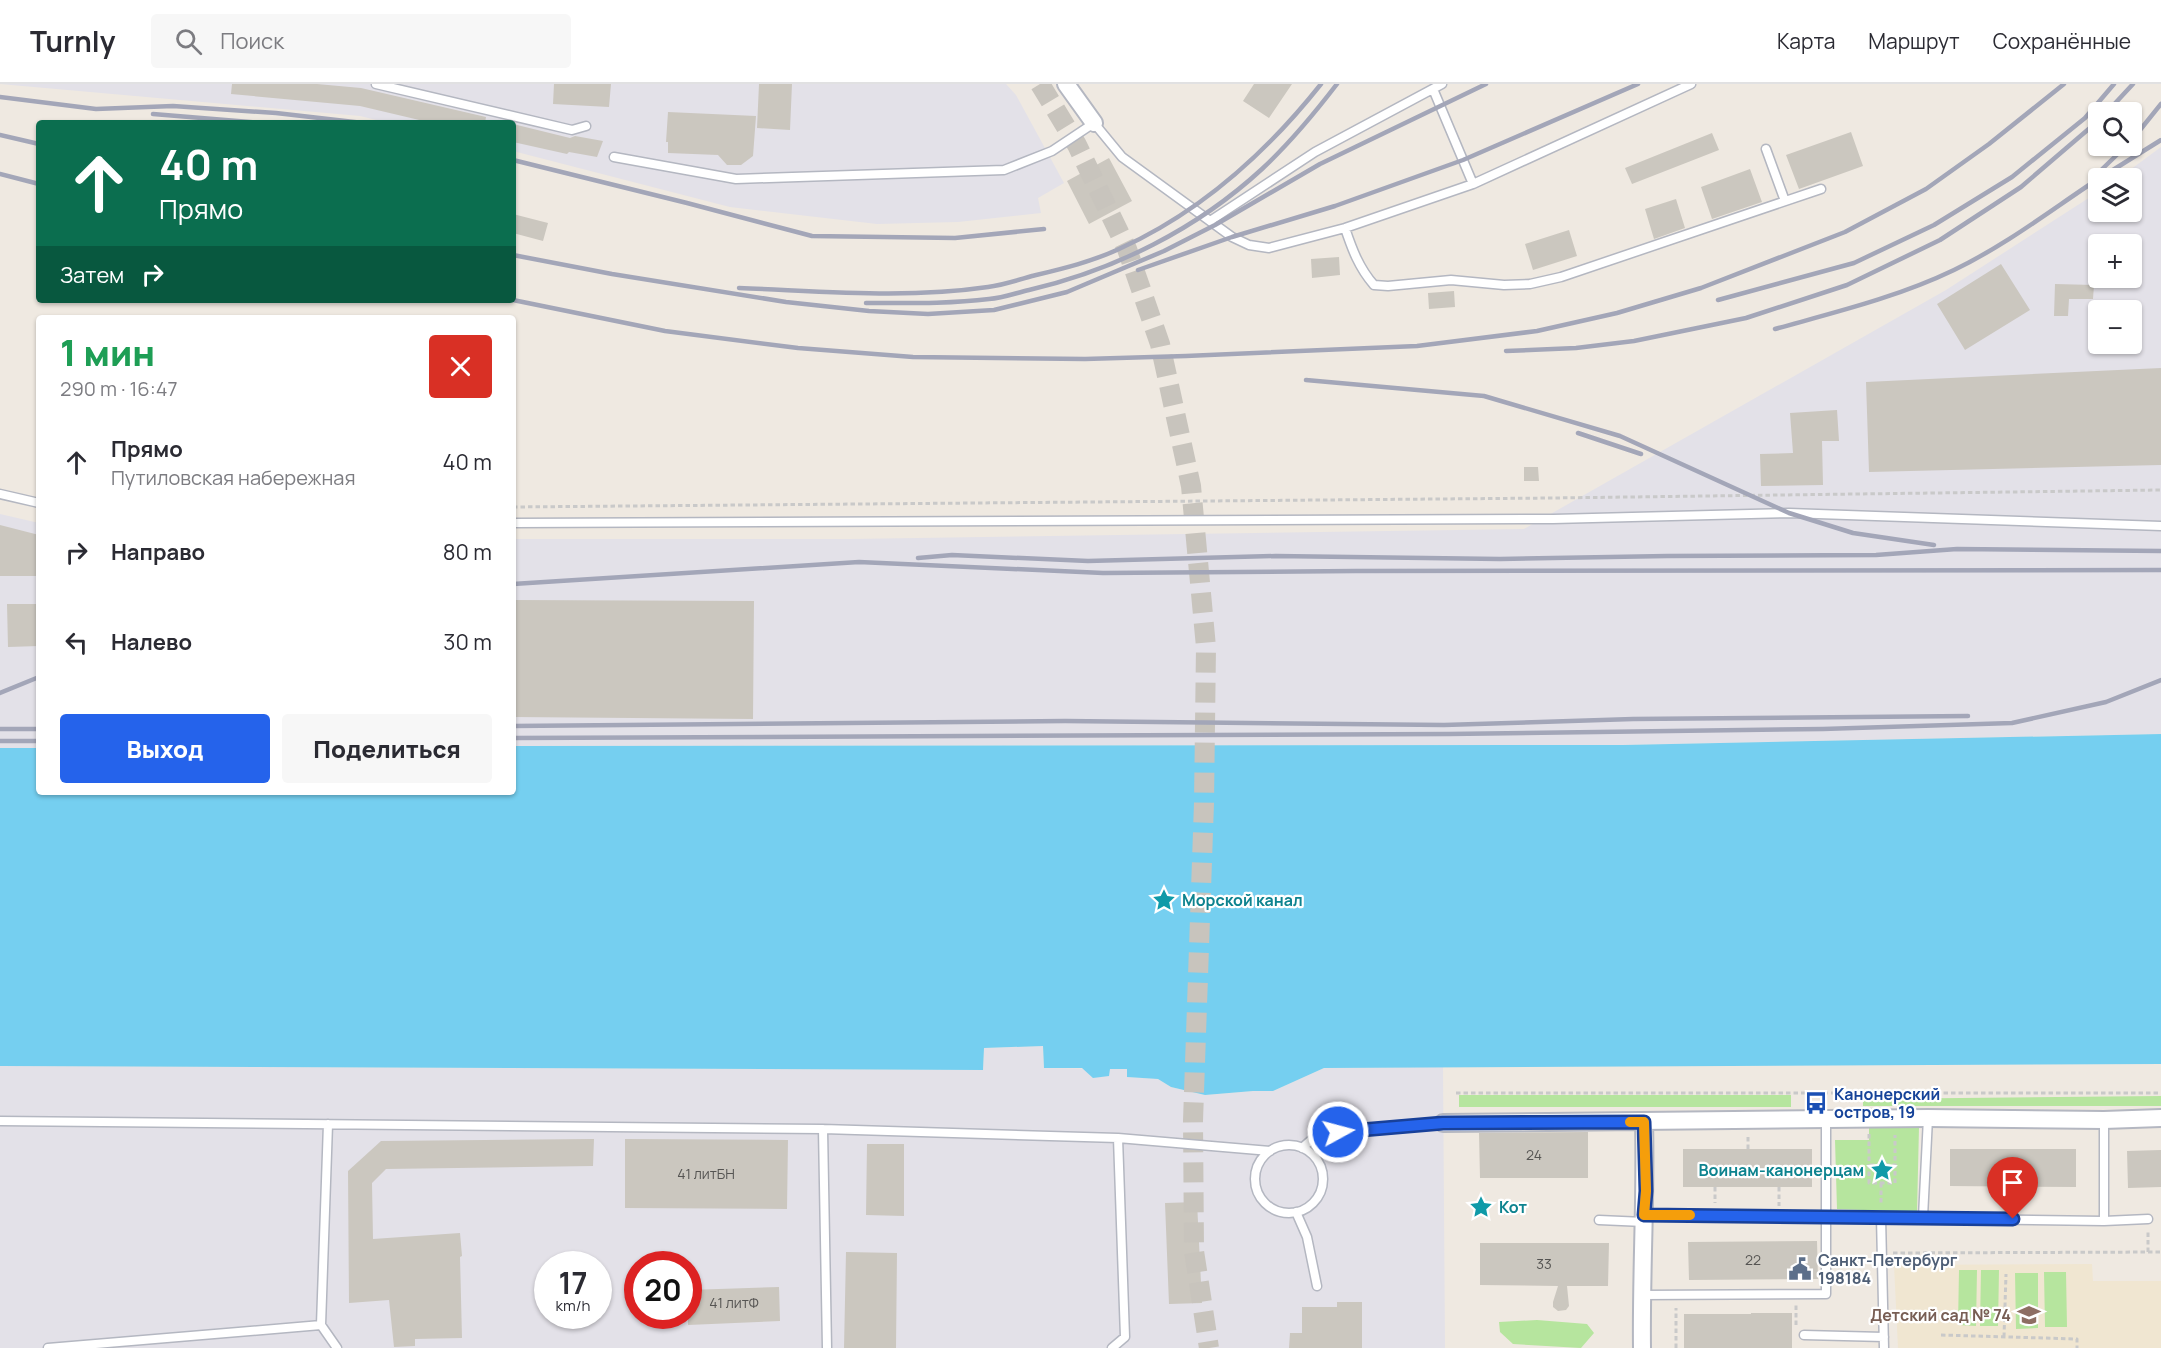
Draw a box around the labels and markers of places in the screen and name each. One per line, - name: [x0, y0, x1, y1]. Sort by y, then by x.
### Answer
- place icon: Морской канал: [1151, 887, 1177, 913]
- place label: Морской канал: [1182, 889, 1303, 911]
- place label: Канонерский остров, 19: [1834, 1083, 1940, 1123]
- bus stop icon: Канонерский остров, 19: [1803, 1090, 1829, 1116]
- place icon: Воинам-канонерцам: [1869, 1157, 1895, 1183]
- pin: [1987, 1157, 2038, 1219]
- place label: Воинам-канонерцам: [1698, 1159, 1864, 1181]
- place icon: Кот: [1468, 1194, 1494, 1220]
- place label: Кот: [1499, 1196, 1527, 1218]
- place label: Санкт-Петербург 198184: [1818, 1249, 1958, 1289]
- public building icon: Санкт-Петербург 198184: [1787, 1256, 1813, 1282]
- school or university icon: Детский сад № 74: [2016, 1302, 2042, 1328]
- place label: Детский сад № 74: [1870, 1304, 2011, 1326]

